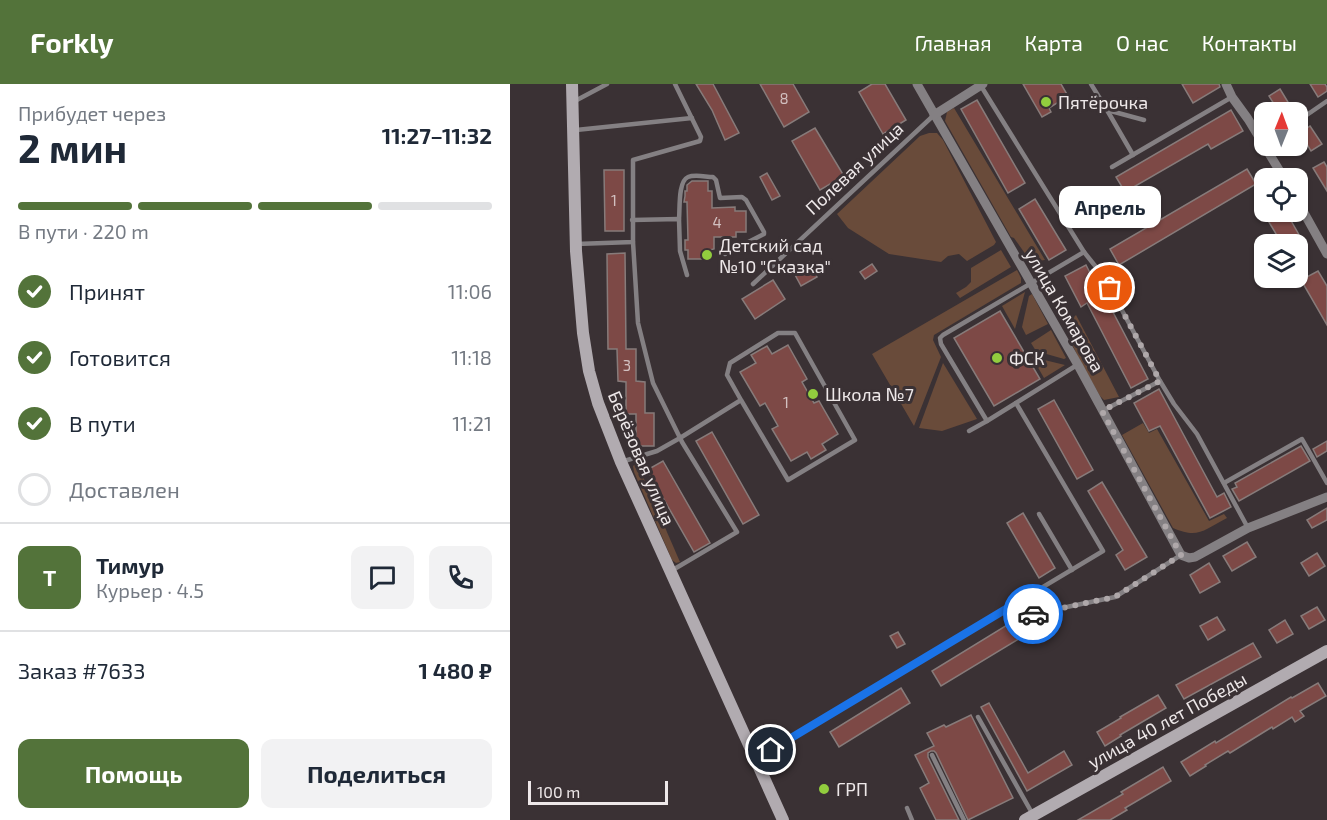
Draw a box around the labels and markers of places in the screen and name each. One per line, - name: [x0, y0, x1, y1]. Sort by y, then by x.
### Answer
- place label: Пятёрочка: [1058, 91, 1148, 113]
- marker: Пятёрочка: [1039, 95, 1053, 109]
- callout: Апрель: [1059, 186, 1161, 228]
- place label: Детский сад №10 "Сказка": [719, 234, 831, 277]
- marker: Детский сад №10 "Сказка": [700, 248, 714, 262]
- pin: [1084, 262, 1135, 313]
- place label: ФСК: [1009, 347, 1045, 369]
- marker: ФСК: [990, 351, 1004, 365]
- place label: Школа №7: [825, 383, 914, 405]
- marker: Школа №7: [806, 387, 820, 401]
- pin: [745, 724, 796, 775]
- place label: ГРП: [836, 778, 868, 800]
- marker: ГРП: [817, 782, 831, 796]

